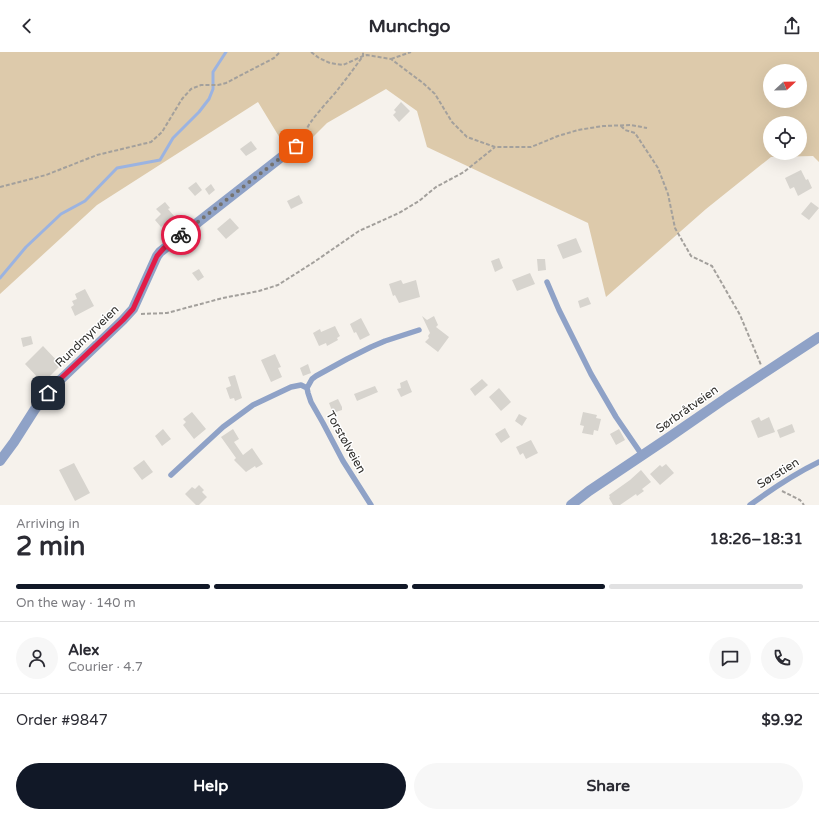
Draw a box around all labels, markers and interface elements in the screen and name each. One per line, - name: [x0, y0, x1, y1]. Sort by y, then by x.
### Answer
- icon: back: [16, 15, 38, 37]
- text: Munchgo: [369, 15, 450, 37]
- icon: share: [781, 15, 803, 37]
- north arrow: [763, 64, 807, 108]
- map controls: [763, 64, 807, 160]
- button: locate: [763, 116, 807, 160]
- pin: [279, 129, 313, 163]
- icon: bag: [285, 135, 307, 157]
- courier: [161, 215, 201, 255]
- icon: bike: [170, 224, 192, 246]
- street label: Rundmyrveien: [52, 302, 122, 370]
- pin: [31, 376, 65, 410]
- icon: home: [37, 382, 59, 404]
- street label: Sørbråtveien: [653, 382, 721, 436]
- street label: Torstølveien: [323, 408, 369, 476]
- street label: Sørstien: [755, 455, 801, 491]
- text: Arriving in: [16, 516, 80, 532]
- text: 18:26–18:31: [710, 530, 803, 548]
- text: 2 min: [16, 531, 85, 562]
- text: On the way · 140 m: [16, 595, 136, 611]
- button: person: [16, 637, 58, 679]
- button: chat: [709, 637, 751, 679]
- button: phone: [761, 637, 803, 679]
- text: Alex: [68, 641, 99, 659]
- text: Courier · 4.7: [68, 659, 143, 675]
- text: Order #9847: [16, 711, 108, 729]
- text: $9.92: [762, 711, 803, 729]
- button: Help: [16, 763, 406, 809]
- button: Share: [414, 763, 803, 809]

